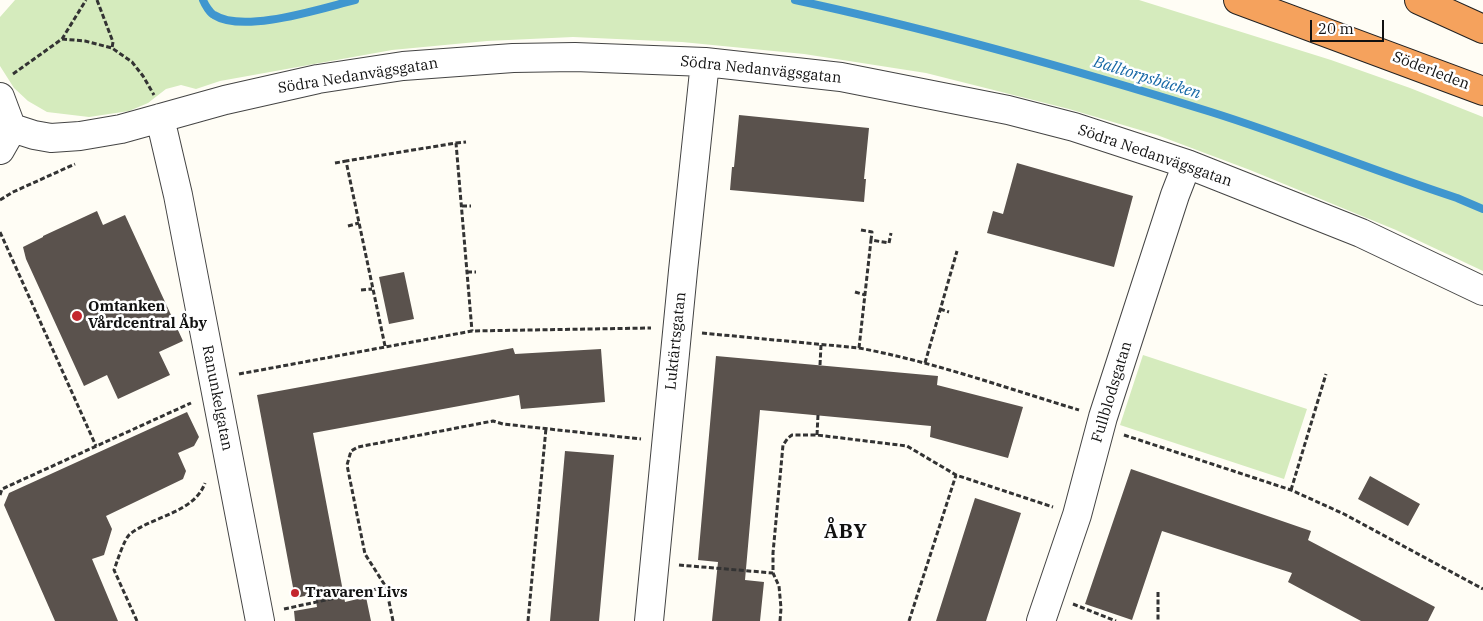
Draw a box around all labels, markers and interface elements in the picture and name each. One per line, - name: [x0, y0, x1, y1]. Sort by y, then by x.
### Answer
- scale bar: [1313, 10, 1387, 42]
- text: 20 m: [1318, 19, 1354, 38]
- street label: Söderleden: [1390, 48, 1472, 94]
- street label: Södra Nedanvägsgatan: [680, 53, 842, 87]
- water label: Balltorpsbäcken: [1091, 53, 1203, 103]
- street label: Södra Nedanvägsgatan: [277, 54, 439, 98]
- street label: Södra Nedanvägsgatan: [1076, 121, 1234, 191]
- street label: Luktärtsgatan: [662, 291, 690, 391]
- place label: Omtanken Vårdcentral Åby: [88, 298, 207, 333]
- marker: Omtanken Vårdcentral Åby: [70, 309, 84, 323]
- street label: Fullblodsgatan: [1088, 339, 1136, 445]
- street label: Ranunkelgatan: [198, 344, 236, 452]
- district label: ÅBY: [824, 520, 868, 544]
- place label: Travaren Livs: [305, 584, 407, 602]
- marker: Travaren Livs: [289, 587, 301, 599]

